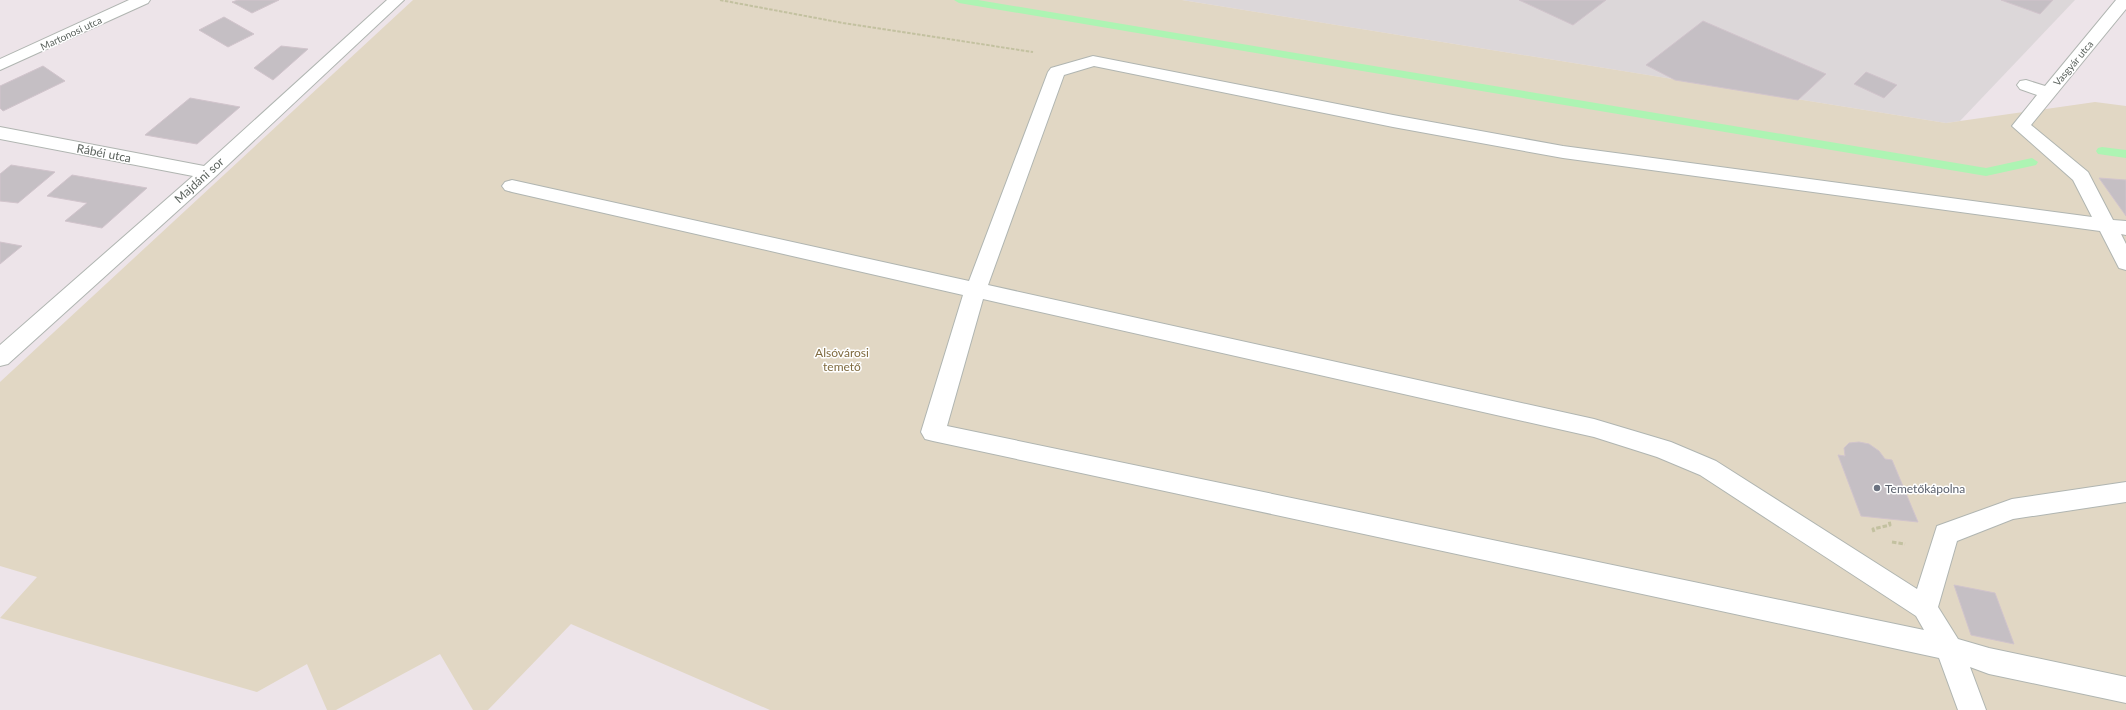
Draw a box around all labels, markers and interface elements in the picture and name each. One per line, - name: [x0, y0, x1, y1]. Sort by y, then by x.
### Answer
- street label: Martonosi utca: [38, 14, 104, 52]
- street label: Vasgyár utca: [2051, 38, 2095, 88]
- street label: Rábéi utca: [76, 140, 132, 166]
- street label: Majdáni sor: [171, 153, 227, 206]
- park label: Alsóvárosi temető: [815, 345, 869, 374]
- place label: Temetőkápolna: [1885, 481, 1965, 496]
- marker: Temetőkápolna: [1872, 483, 1882, 493]

